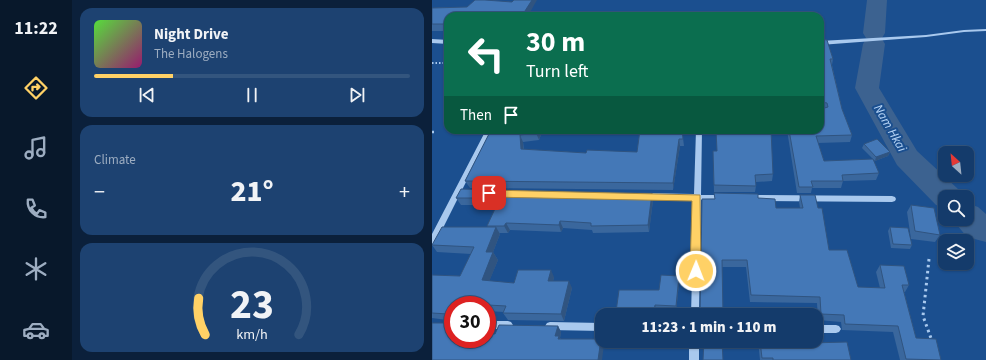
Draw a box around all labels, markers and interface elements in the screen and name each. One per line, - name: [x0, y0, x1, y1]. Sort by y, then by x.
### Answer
- text: 11:22: [14, 16, 58, 41]
- text: 30 m: [526, 22, 585, 62]
- text: Night Drive: [154, 24, 229, 45]
- icon: left: [460, 28, 512, 80]
- text: The Halogens: [154, 45, 228, 63]
- text: Turn left: [526, 59, 588, 84]
- icon: directions: [22, 74, 50, 102]
- icon: previous: [136, 84, 158, 106]
- icon: pause: [241, 84, 263, 106]
- icon: next: [346, 84, 368, 106]
- water label: Nam Hkai: [869, 101, 911, 156]
- icon: arrive: [500, 104, 522, 126]
- text: Then: [460, 105, 492, 126]
- icon: music: [22, 134, 50, 162]
- north arrow: [938, 146, 974, 182]
- map controls: [938, 146, 974, 270]
- text: Climate: [94, 151, 136, 169]
- text: 21°: [230, 170, 274, 213]
- text: −: [94, 176, 105, 208]
- text: +: [399, 176, 410, 208]
- pin: [472, 176, 506, 210]
- icon: arrive: [478, 182, 500, 204]
- button: search: [938, 190, 974, 226]
- icon: phone: [22, 195, 50, 223]
- button: layers: [938, 234, 974, 270]
- position arrow: [675, 250, 717, 292]
- icon: climate: [22, 255, 50, 283]
- text: 23: [230, 275, 274, 335]
- speed limit sign: 30: [444, 296, 496, 348]
- icon: car: [22, 316, 50, 344]
- text: 11:23 · 1 min · 110 m: [642, 317, 776, 338]
- text: km/h: [236, 324, 268, 345]

